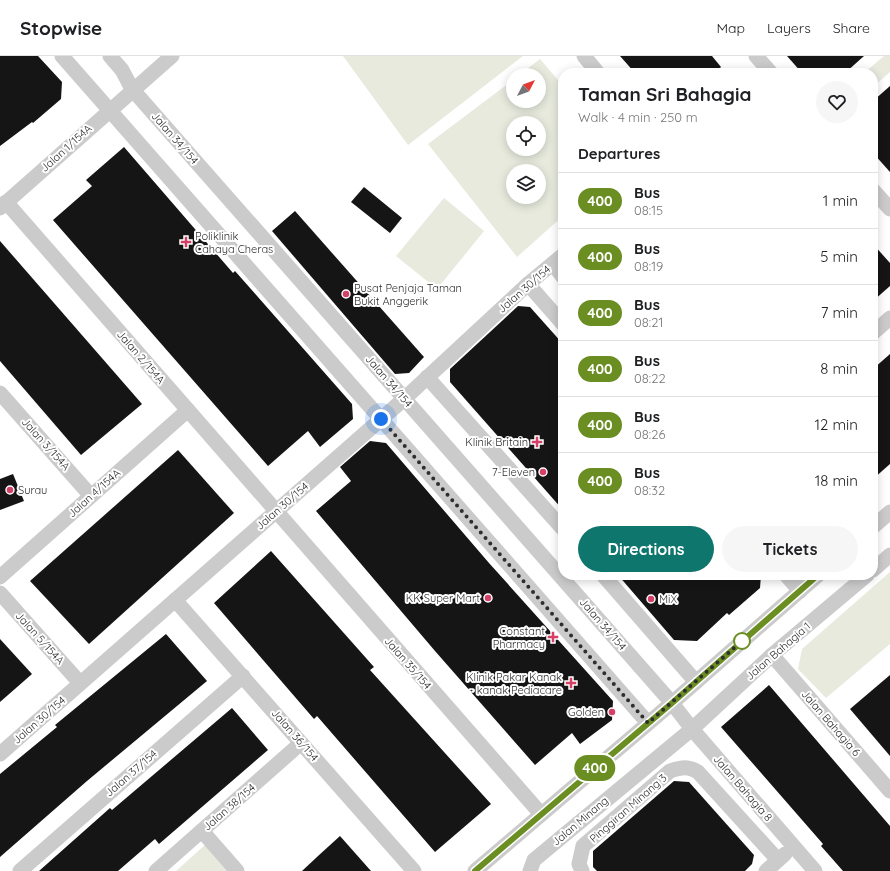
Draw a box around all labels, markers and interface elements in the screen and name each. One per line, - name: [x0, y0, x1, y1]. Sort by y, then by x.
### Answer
- text: Stopwise: [20, 16, 102, 40]
- text: Map: [716, 19, 745, 37]
- text: Layers: [767, 19, 811, 37]
- text: Share: [833, 19, 870, 37]
- north arrow: [506, 68, 546, 108]
- map controls: [506, 68, 546, 204]
- button: heart: [816, 81, 858, 123]
- text: Taman Sri Bahagia: [578, 82, 751, 106]
- street label: Jalan 34/154: [148, 109, 202, 167]
- text: Walk · 4 min · 250 m: [578, 109, 698, 125]
- button: locate: [506, 116, 546, 156]
- street label: Jalan 1/154A: [37, 121, 95, 175]
- text: Departures: [578, 144, 660, 163]
- button: layers: [506, 164, 546, 204]
- text: Bus: [634, 183, 660, 202]
- text: 1 min: [823, 191, 858, 210]
- text: 400: [587, 192, 613, 210]
- text: 08:15: [634, 202, 663, 218]
- place label: Poliklinik Cahaya Cheras: [195, 229, 273, 256]
- marker: Poliklinik Cahaya Cheras: [180, 236, 192, 248]
- text: Bus: [634, 239, 660, 258]
- text: 5 min: [820, 247, 858, 266]
- text: 400: [587, 248, 613, 266]
- text: 08:19: [634, 258, 663, 274]
- street label: Jalan 30/154: [495, 262, 553, 316]
- place label: Pusat Penjaja Taman Bukit Anggerik: [354, 281, 462, 308]
- marker: Pusat Penjaja Taman Bukit Anggerik: [341, 289, 351, 299]
- text: Bus: [634, 295, 660, 314]
- text: 7 min: [821, 303, 858, 322]
- text: 400: [587, 304, 613, 322]
- text: 08:21: [634, 314, 663, 330]
- street label: Jalan 2/154A: [114, 327, 168, 387]
- text: Bus: [634, 351, 660, 370]
- street label: Jalan 34/154: [362, 352, 416, 410]
- text: 8 min: [820, 359, 858, 378]
- text: 400: [587, 360, 613, 378]
- text: 08:22: [634, 370, 666, 386]
- text: Bus: [634, 407, 660, 426]
- your location: [371, 409, 391, 429]
- street label: Jalan 3/154A: [19, 415, 73, 473]
- text: 12 min: [814, 415, 858, 434]
- text: 400: [587, 416, 613, 434]
- text: 08:26: [634, 426, 665, 442]
- place label: Klinik Britain: [465, 435, 528, 449]
- marker: Klinik Britain: [531, 436, 543, 448]
- text: Bus: [634, 463, 660, 482]
- place label: 7-Eleven: [492, 465, 535, 479]
- street label: Jalan 4/154A: [65, 466, 123, 520]
- marker: 7-Eleven: [538, 467, 548, 477]
- text: 18 min: [815, 471, 858, 490]
- text: 400: [587, 472, 613, 490]
- street label: Jalan 30/154: [253, 479, 311, 533]
- text: 08:32: [634, 482, 665, 498]
- place label: Surau: [18, 483, 47, 497]
- marker: Surau: [5, 485, 15, 495]
- button: Directions: [578, 526, 714, 572]
- button: Tickets: [722, 526, 858, 572]
- place label: KK Super Mart: [406, 591, 480, 605]
- place label: MiX: [659, 592, 677, 606]
- marker: KK Super Mart: [483, 593, 493, 603]
- marker: MiX: [646, 594, 656, 604]
- street label: Jalan 34/154: [576, 595, 630, 653]
- street label: Jalan 5/154A: [13, 609, 67, 667]
- street label: Jalan Bahagia 1: [743, 619, 813, 683]
- place label: Constant Pharmacy: [493, 624, 545, 651]
- marker: Constant Pharmacy: [548, 632, 558, 642]
- unlabelled marker: [733, 632, 751, 650]
- street label: Jalan 35/154: [381, 634, 435, 692]
- place label: Klinik Pakar Kanak - kanak Pediacare: [466, 670, 562, 697]
- marker: Klinik Pakar Kanak - kanak Pediacare: [565, 677, 577, 689]
- street label: Jalan Bahagia 6: [798, 687, 864, 759]
- street label: Jalan 30/154: [10, 693, 68, 747]
- place label: Golden: [568, 705, 604, 719]
- street label: Jalan 36/154: [268, 706, 322, 764]
- marker: Golden: [607, 707, 617, 717]
- street label: Jalan 37/154: [102, 746, 160, 799]
- street label: Jalan Bahagia 8: [710, 752, 776, 824]
- line badge: 400: [572, 755, 618, 781]
- text: 400: [582, 759, 608, 777]
- street label: Pinggiran Minang 3: [586, 770, 670, 845]
- street label: Jalan 38/154: [200, 780, 258, 834]
- street label: Jalan Minang: [549, 793, 611, 849]

